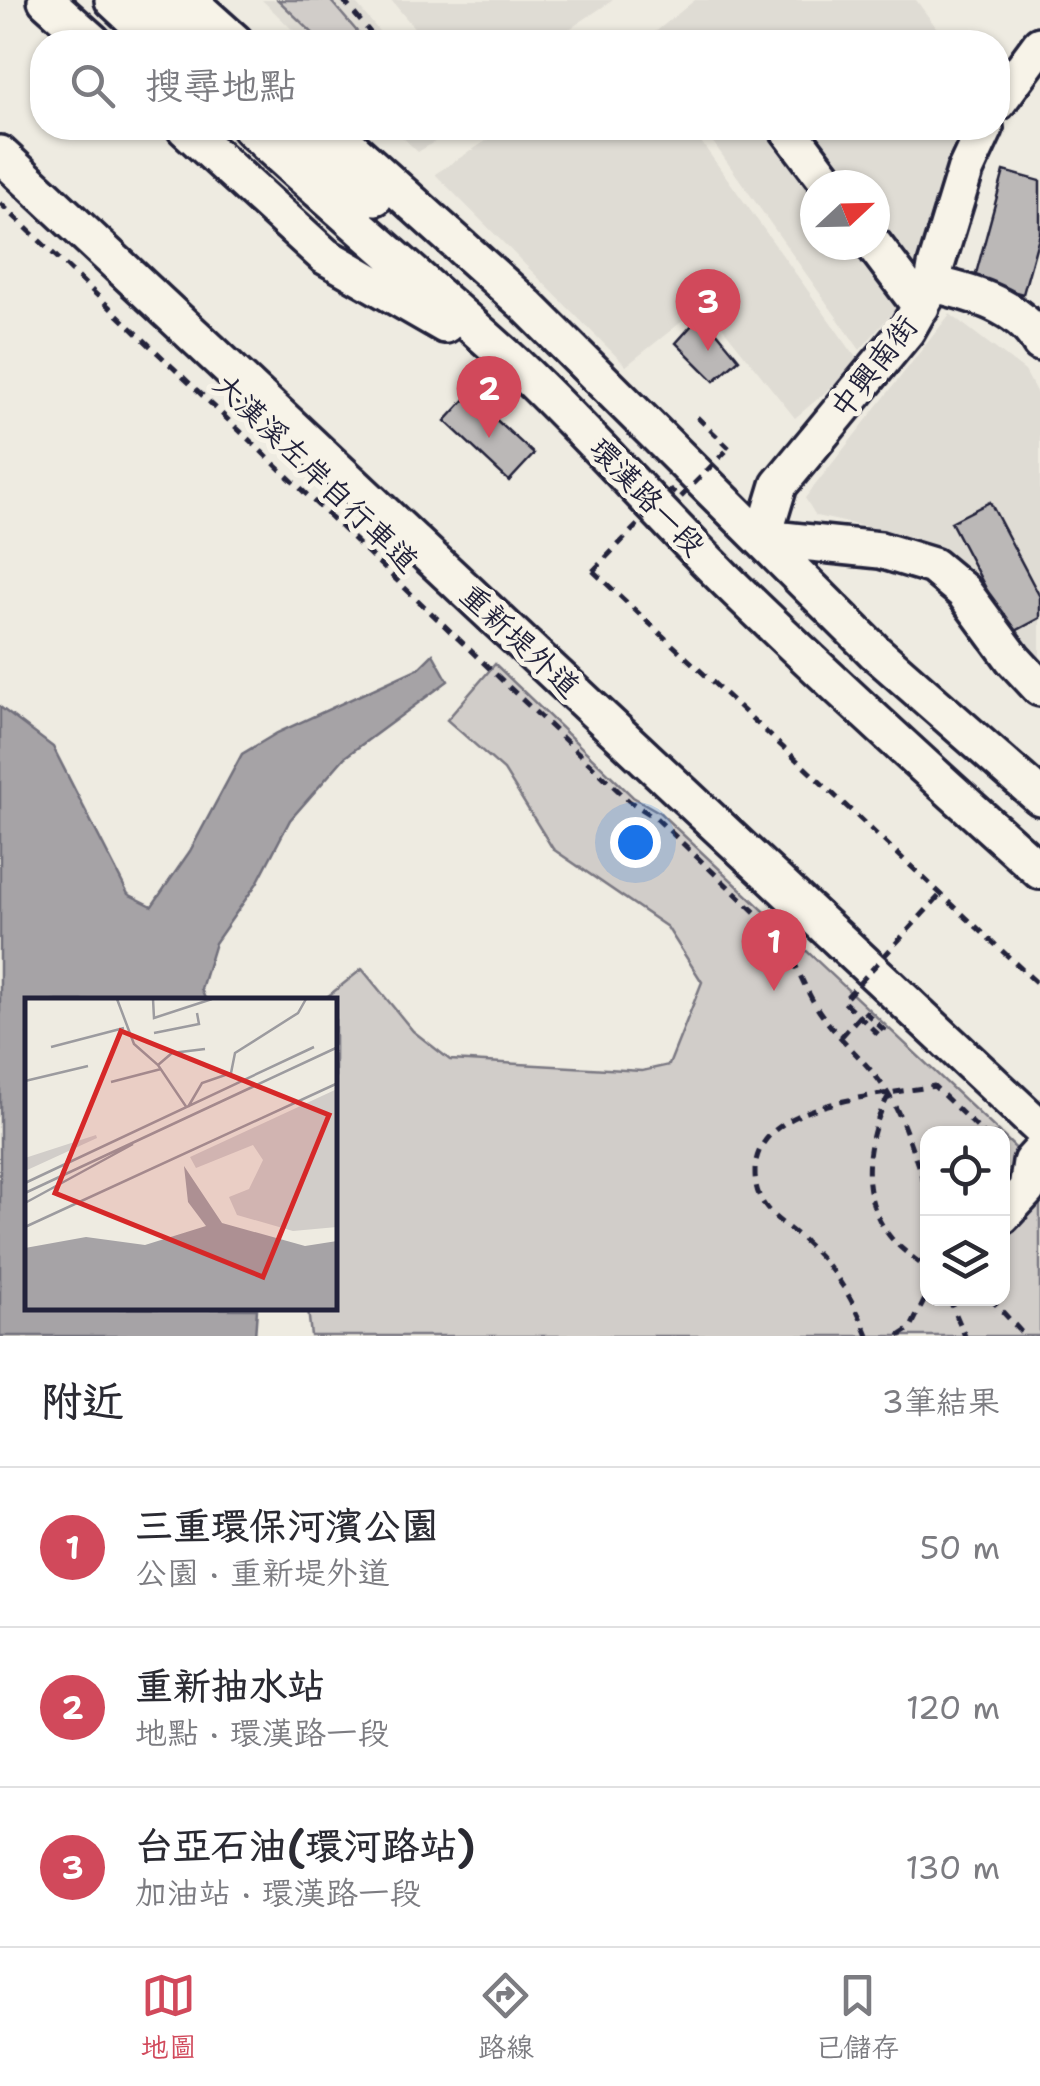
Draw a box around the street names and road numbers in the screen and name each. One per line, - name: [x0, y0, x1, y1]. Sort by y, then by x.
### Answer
- street label: 中興南街: [821, 307, 927, 427]
- street label: 大漢溪左岸自行車道: [205, 364, 428, 581]
- street label: 環漢路一段: [581, 428, 714, 565]
- street label: 重新堤外道: [452, 574, 589, 707]

